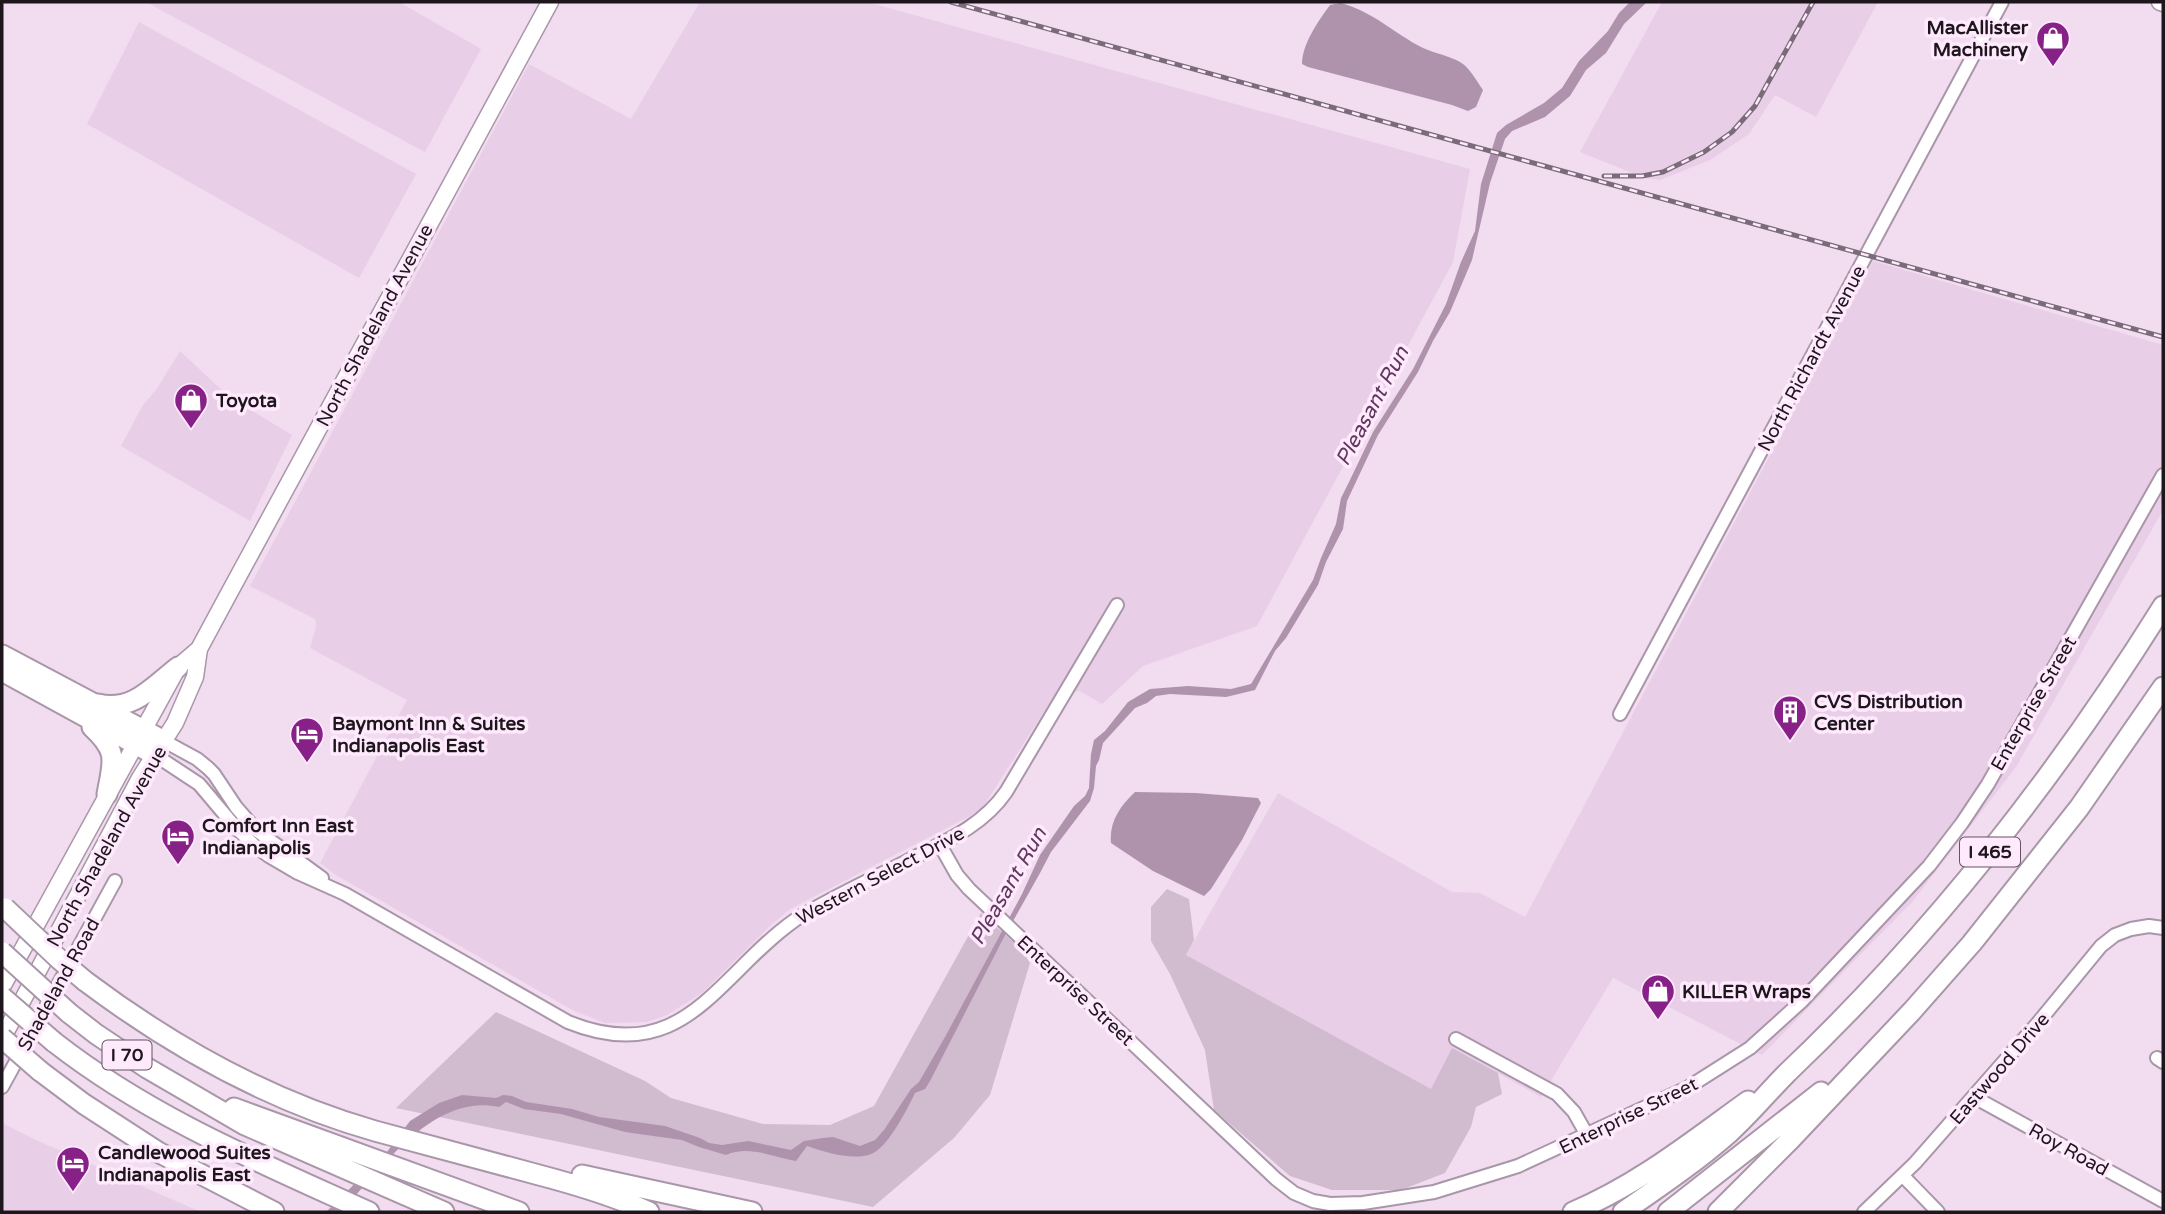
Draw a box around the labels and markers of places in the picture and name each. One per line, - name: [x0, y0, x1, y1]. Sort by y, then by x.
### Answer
- place label: MacAllister Machinery: [1926, 17, 2029, 62]
- shop icon: MacAllister Machinery: [2034, 19, 2072, 68]
- shop icon: Toyota: [172, 381, 210, 430]
- place label: Toyota: [215, 390, 277, 413]
- place label: CVS Distribution Center: [1814, 691, 1963, 735]
- building icon: CVS Distribution Center: [1771, 693, 1809, 742]
- place label: Baymont Inn & Suites Indianapolis East: [332, 713, 525, 758]
- hotel icon: Baymont Inn & Suites Indianapolis East: [288, 715, 326, 764]
- place label: Comfort Inn East Indianapolis: [202, 815, 354, 860]
- hotel icon: Comfort Inn East Indianapolis: [159, 817, 197, 866]
- shop icon: KILLER Wraps: [1639, 972, 1677, 1021]
- place label: KILLER Wraps: [1682, 981, 1811, 1004]
- place label: Candlewood Suites Indianapolis East: [98, 1142, 271, 1187]
- hotel icon: Candlewood Suites Indianapolis East: [54, 1144, 92, 1193]

